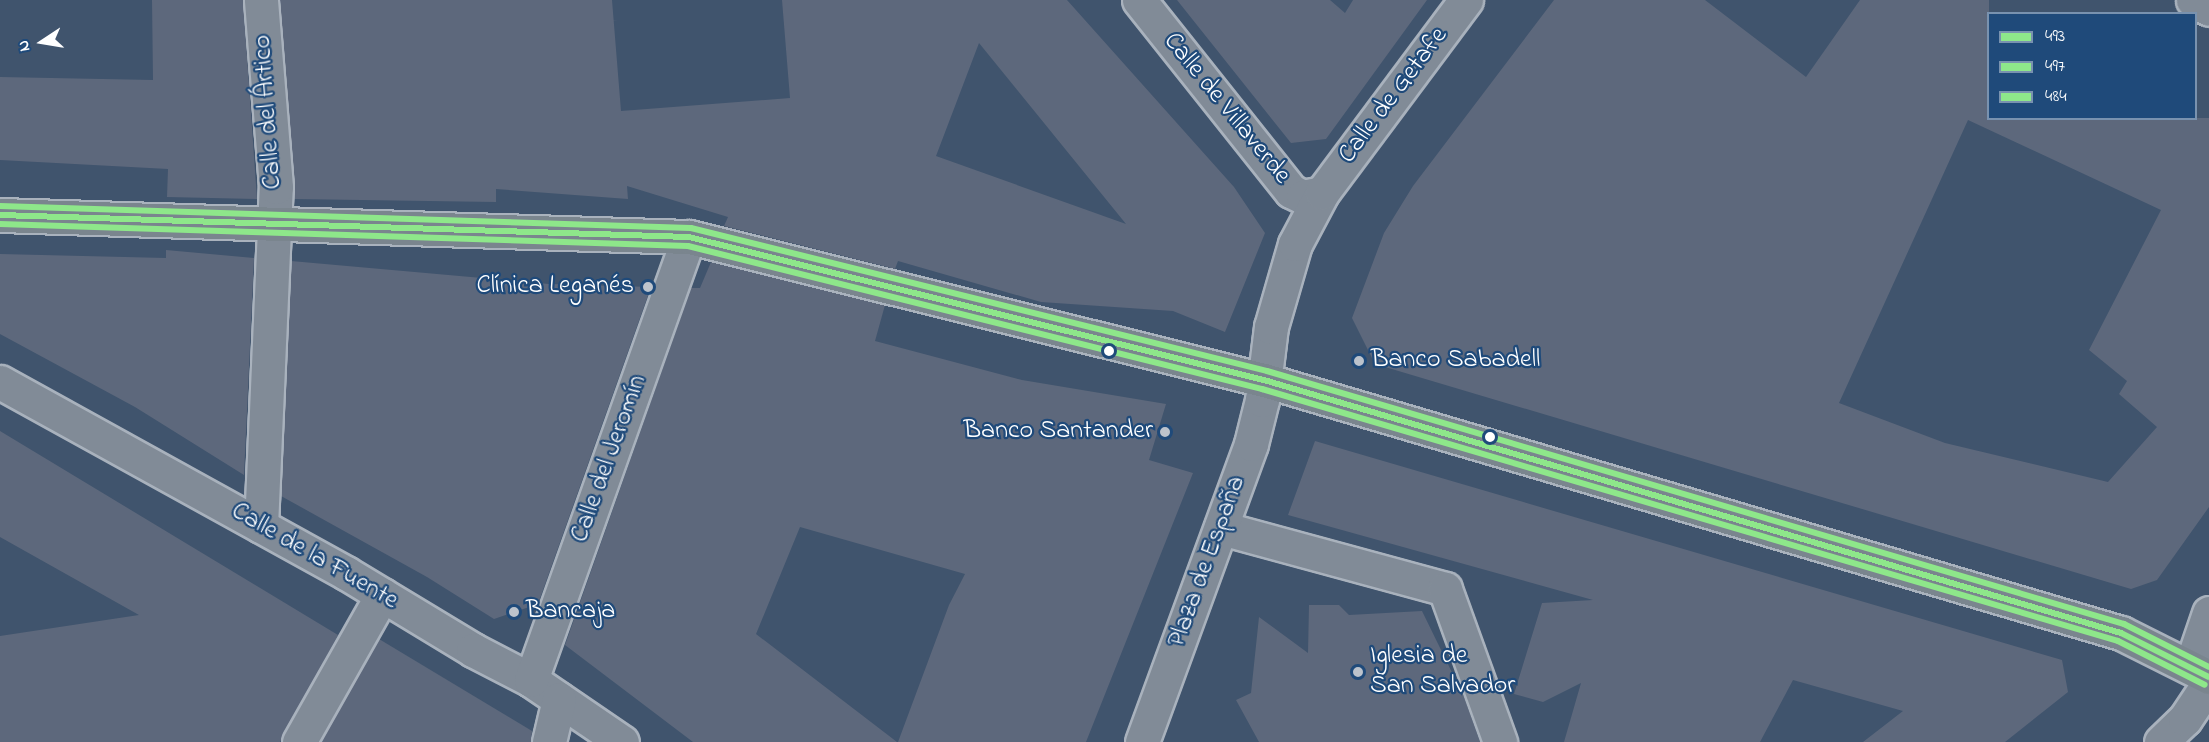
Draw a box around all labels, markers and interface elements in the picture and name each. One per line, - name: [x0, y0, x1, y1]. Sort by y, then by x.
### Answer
- north arrow: [12, 12, 72, 72]
- legend: [1987, 12, 2197, 120]
- street label: Calle de Getafe: [1333, 22, 1455, 170]
- text: 493: [2045, 24, 2065, 50]
- street label: Calle de Villaverde: [1155, 27, 1297, 191]
- street label: Calle del Ártico: [248, 34, 290, 190]
- text: N: [12, 38, 37, 54]
- text: 497: [2045, 54, 2065, 80]
- text: 484: [2045, 84, 2067, 110]
- place label: Clínica Leganés: [476, 271, 634, 303]
- marker: Clínica Leganés: [639, 278, 657, 296]
- unlabelled marker: [1103, 345, 1115, 357]
- place label: Banco Sabadell: [1371, 345, 1540, 377]
- marker: Banco Sabadell: [1352, 354, 1366, 368]
- street label: Calle del Jeromín: [565, 371, 655, 547]
- place label: Banco Santander: [964, 416, 1153, 448]
- marker: Banco Santander: [1158, 425, 1172, 439]
- unlabelled marker: [1484, 431, 1496, 443]
- street label: Plaza de España: [1163, 472, 1253, 652]
- street label: Calle de la Fuente: [225, 497, 403, 617]
- place label: Bancaja: [526, 596, 615, 628]
- marker: Bancaja: [507, 605, 521, 619]
- place label: Iglesia de San Salvador: [1370, 641, 1515, 702]
- marker: Iglesia de San Salvador: [1351, 665, 1365, 679]

